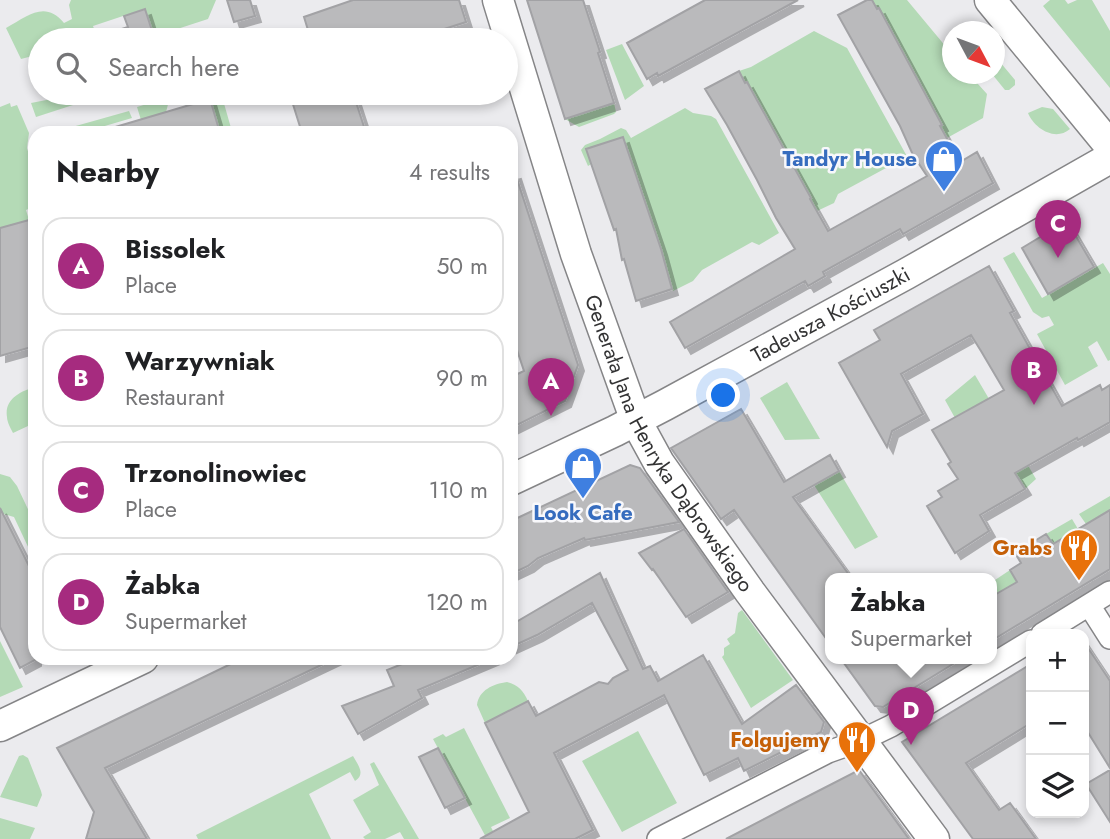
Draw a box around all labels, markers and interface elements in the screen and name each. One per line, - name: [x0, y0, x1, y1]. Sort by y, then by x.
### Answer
- north arrow: [942, 21, 1005, 84]
- search box: [28, 28, 518, 105]
- icon: search: [52, 48, 90, 86]
- text: Search here: [108, 48, 240, 86]
- shop icon: Tandyr House: [923, 138, 965, 193]
- place label: Tandyr House: [783, 144, 917, 174]
- text: Nearby: [56, 150, 159, 193]
- text: 4 results: [409, 155, 490, 189]
- pin: C: [1035, 200, 1081, 258]
- text: Bissolek: [125, 230, 225, 268]
- text: A: [73, 249, 89, 283]
- text: 50 m: [436, 249, 488, 283]
- street label: Tadeusza Kościuszki: [746, 260, 916, 370]
- text: Place: [125, 268, 177, 302]
- street label: Generała Jana Henryka Dąbrowskiego: [577, 291, 761, 598]
- text: Warzywniak: [125, 342, 275, 380]
- pin: B: [1011, 347, 1057, 405]
- pin: A: [528, 358, 574, 416]
- text: B: [73, 361, 89, 395]
- text: 90 m: [436, 361, 488, 395]
- your location: [706, 378, 740, 412]
- text: Restaurant: [125, 380, 224, 414]
- shop icon: Look Cafe: [562, 445, 604, 500]
- text: Trzonolinowiec: [125, 454, 307, 492]
- text: C: [73, 473, 89, 507]
- text: 110 m: [429, 473, 488, 507]
- text: Place: [125, 492, 177, 526]
- place label: Look Cafe: [533, 498, 633, 528]
- restaurant icon: Grabs: [1058, 527, 1100, 582]
- place label: Grabs: [992, 533, 1052, 563]
- text: Żabka: [125, 566, 200, 604]
- popup: [825, 573, 997, 664]
- text: Żabka: [850, 583, 925, 621]
- text: D: [73, 585, 89, 619]
- text: 120 m: [426, 585, 488, 619]
- text: Supermarket: [125, 604, 247, 638]
- text: Supermarket: [850, 621, 972, 655]
- map controls: [1026, 629, 1089, 818]
- button: +: [1026, 629, 1089, 692]
- pin: D: [888, 687, 934, 745]
- button: −: [1026, 692, 1089, 755]
- restaurant icon: Folgujemy: [836, 719, 878, 774]
- place label: Folgujemy: [730, 725, 831, 755]
- button: layers: [1026, 755, 1089, 818]

